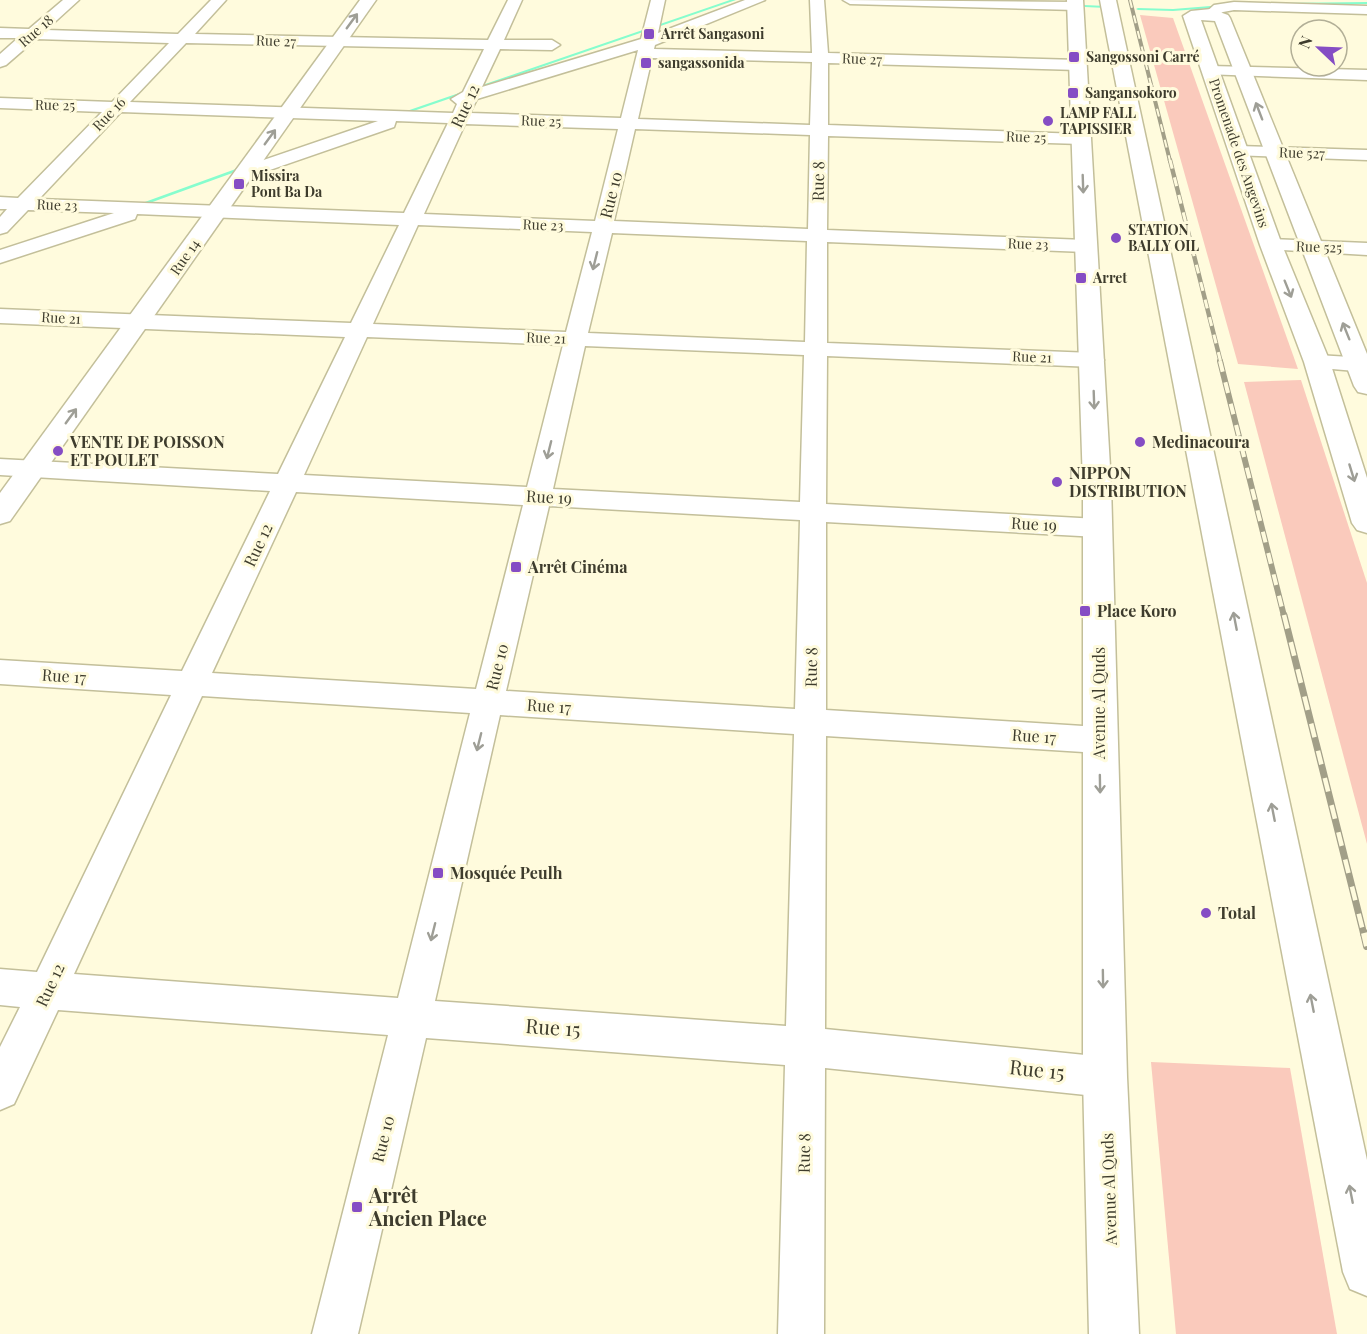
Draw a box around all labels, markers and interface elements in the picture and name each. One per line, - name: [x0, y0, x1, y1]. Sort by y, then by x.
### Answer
- street label: Rue 18: [14, 10, 57, 51]
- one-way arrow: [346, 14, 358, 30]
- north arrow: [1289, 18, 1349, 78]
- place label: Arrêt Sangasoni: [660, 24, 765, 43]
- marker: Arrêt Sangasoni: [642, 27, 656, 41]
- street label: Rue 27: [256, 30, 297, 51]
- text: N: [1293, 32, 1317, 51]
- place label: Sangossoni Carré: [1086, 47, 1200, 66]
- street label: Rue 27: [842, 48, 883, 69]
- marker: Sangossoni Carré: [1067, 50, 1081, 64]
- place label: sangassonida: [658, 53, 745, 72]
- marker: sangassonida: [639, 56, 653, 70]
- street label: Promenade des Angevins: [1205, 76, 1274, 230]
- street label: Rue 12: [445, 81, 484, 131]
- place label: Sangansokoro: [1085, 83, 1177, 102]
- marker: Sangansokoro: [1066, 86, 1080, 100]
- street label: Rue 16: [88, 93, 129, 135]
- street label: Rue 25: [35, 95, 76, 114]
- one-way arrow: [1252, 102, 1263, 121]
- place label: LAMP FALL TAPISSIER: [1060, 103, 1137, 138]
- street label: Rue 25: [521, 110, 562, 131]
- marker: LAMP FALL TAPISSIER: [1041, 114, 1055, 128]
- street label: Rue 25: [1006, 126, 1047, 147]
- one-way arrow: [264, 130, 276, 146]
- street label: Rue 527: [1279, 142, 1326, 163]
- street label: Rue 8: [807, 161, 828, 201]
- place label: Missira Pont Ba Da: [251, 166, 323, 201]
- street label: Rue 10: [595, 169, 626, 220]
- one-way arrow: [1077, 174, 1088, 194]
- marker: Missira Pont Ba Da: [232, 177, 246, 191]
- street label: Rue 23: [36, 194, 78, 215]
- street label: Rue 23: [522, 214, 564, 235]
- place label: STATION BALLY OIL: [1128, 220, 1199, 255]
- marker: STATION BALLY OIL: [1109, 231, 1123, 245]
- street label: Rue 23: [1007, 233, 1049, 254]
- street label: Rue 14: [165, 235, 204, 278]
- street label: Rue 525: [1296, 236, 1343, 257]
- one-way arrow: [589, 251, 601, 270]
- place label: Arret: [1092, 268, 1127, 287]
- marker: Arret: [1074, 271, 1088, 285]
- one-way arrow: [1283, 279, 1294, 297]
- street label: Rue 21: [41, 307, 81, 328]
- one-way arrow: [1340, 323, 1351, 341]
- street label: Rue 21: [526, 327, 566, 348]
- street label: Rue 21: [1012, 346, 1052, 367]
- one-way arrow: [1089, 390, 1100, 410]
- one-way arrow: [65, 408, 77, 424]
- place label: VENTE DE POISSON ET POULET: [69, 431, 225, 470]
- place label: Medinacoura: [1152, 431, 1250, 452]
- marker: Medinacoura: [1133, 435, 1147, 449]
- one-way arrow: [543, 441, 555, 460]
- marker: VENTE DE POISSON ET POULET: [51, 444, 65, 458]
- place label: NIPPON DISTRIBUTION: [1069, 462, 1187, 501]
- one-way arrow: [1347, 463, 1358, 482]
- marker: NIPPON DISTRIBUTION: [1050, 475, 1064, 489]
- street label: Rue 19: [526, 485, 572, 508]
- street label: Rue 19: [1011, 512, 1057, 535]
- street label: Rue 12: [238, 520, 277, 570]
- place label: Arrêt Cinéma: [527, 556, 628, 577]
- marker: Arrêt Cinéma: [509, 560, 523, 574]
- place label: Place Koro: [1097, 600, 1177, 621]
- marker: Place Koro: [1078, 604, 1092, 618]
- one-way arrow: [1229, 612, 1240, 631]
- street label: Rue 10: [481, 641, 512, 692]
- street label: Rue 8: [800, 647, 821, 687]
- street label: Avenue Al Quds: [1088, 647, 1109, 760]
- street label: Rue 17: [41, 663, 87, 688]
- street label: Rue 17: [526, 693, 572, 718]
- street label: Rue 17: [1011, 723, 1057, 748]
- one-way arrow: [472, 732, 484, 751]
- one-way arrow: [1094, 773, 1105, 793]
- one-way arrow: [1267, 803, 1279, 822]
- place label: Mosquée Peulh: [450, 862, 563, 883]
- marker: Mosquée Peulh: [431, 866, 445, 880]
- place label: Total: [1218, 902, 1256, 923]
- marker: Total: [1199, 906, 1213, 920]
- one-way arrow: [426, 922, 438, 941]
- street label: Rue 12: [30, 960, 69, 1010]
- one-way arrow: [1098, 968, 1109, 988]
- one-way arrow: [1306, 994, 1317, 1013]
- street label: Rue 15: [525, 1011, 582, 1042]
- street label: Rue 15: [1008, 1052, 1066, 1085]
- street label: Rue 10: [367, 1113, 398, 1164]
- street label: Avenue Al Quds: [1096, 1132, 1121, 1247]
- street label: Rue 8: [793, 1133, 814, 1173]
- place label: Arrêt Ancien Place: [368, 1181, 487, 1231]
- one-way arrow: [1345, 1185, 1356, 1205]
- marker: Arrêt Ancien Place: [350, 1200, 364, 1214]

